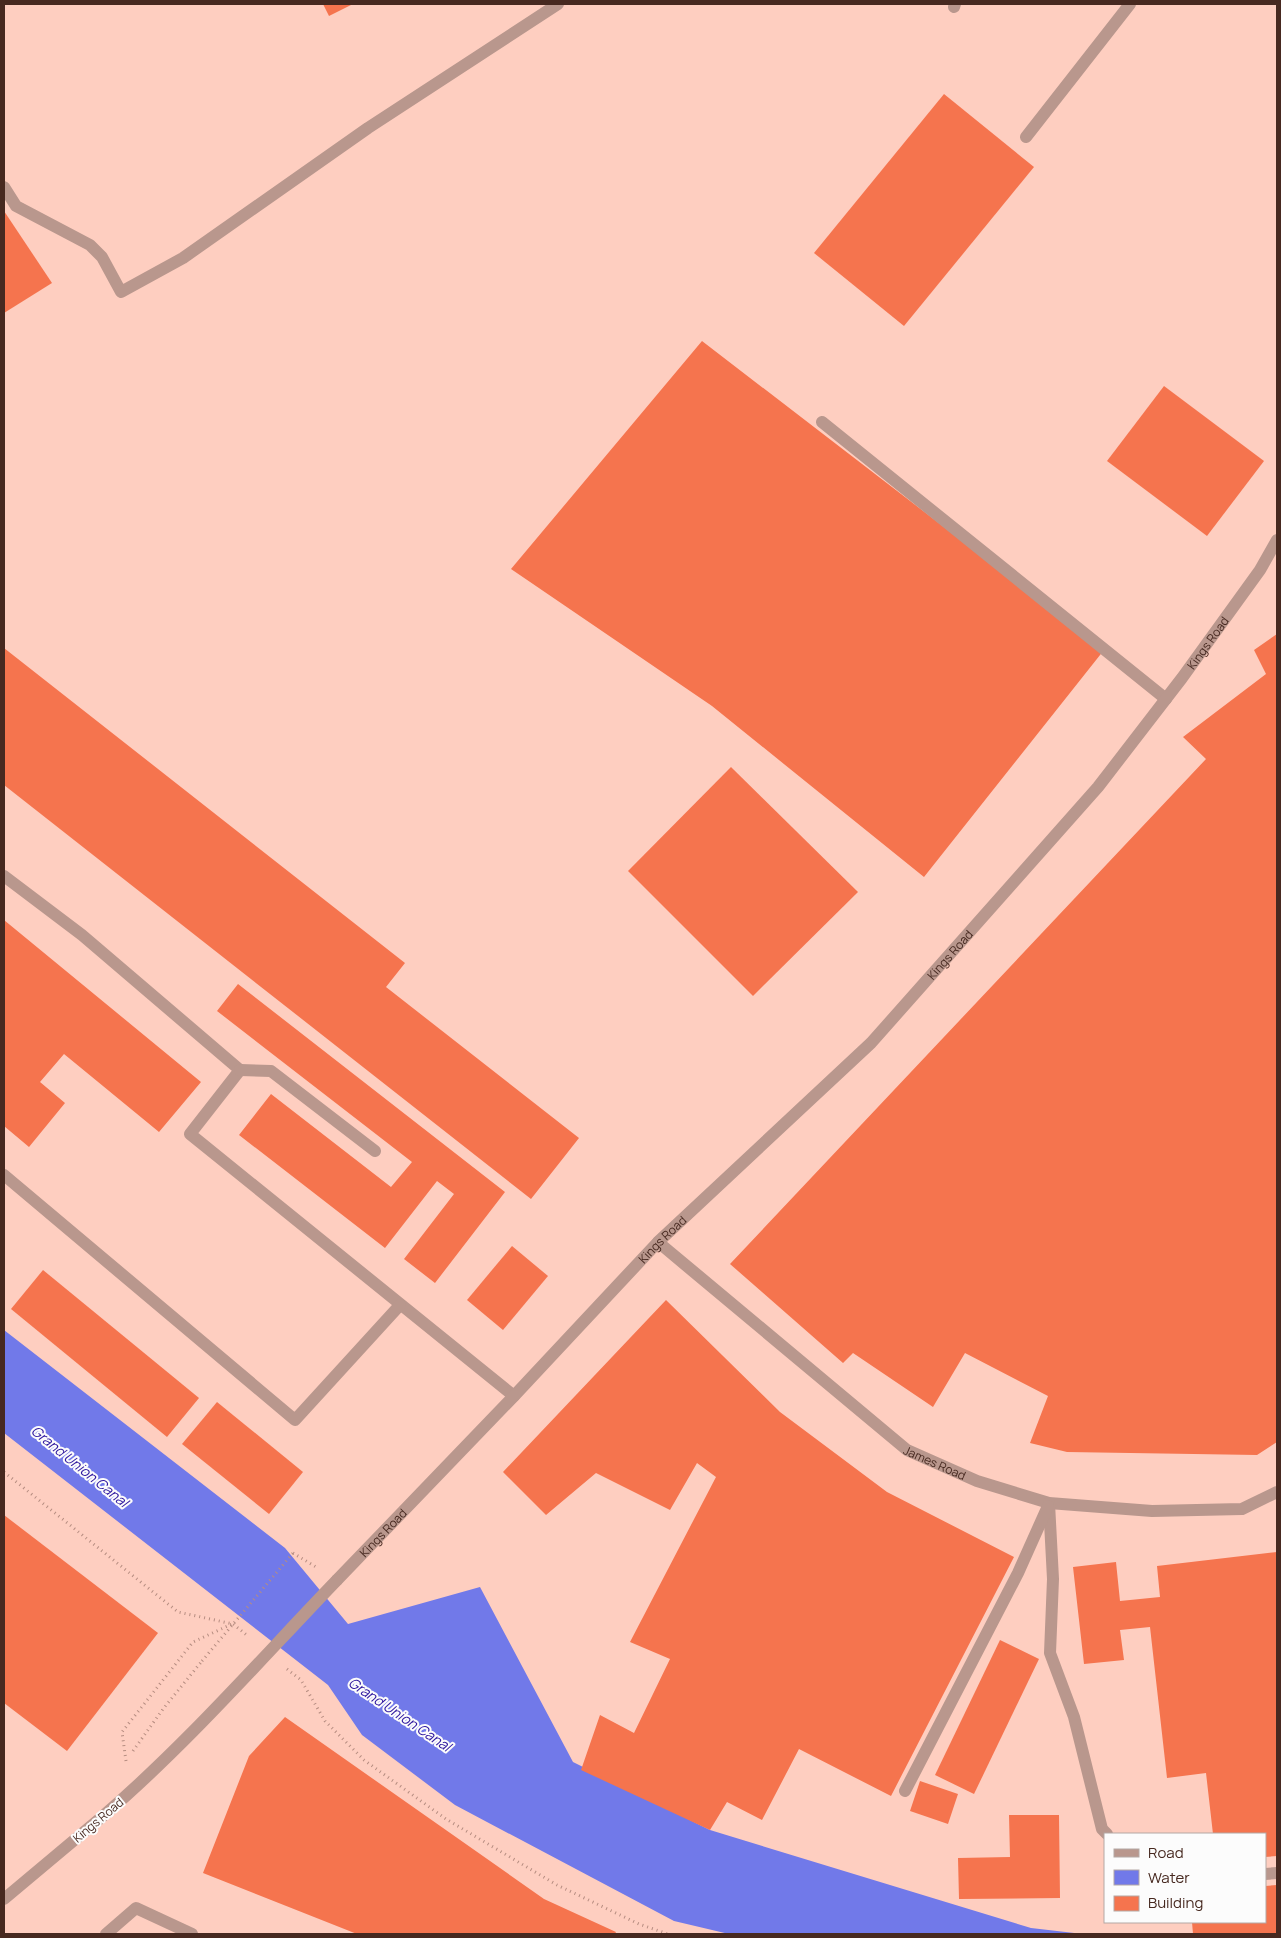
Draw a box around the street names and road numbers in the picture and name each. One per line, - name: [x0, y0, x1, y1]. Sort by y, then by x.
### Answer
- street label: Kings Road: [1183, 613, 1232, 673]
- street label: Kings Road: [923, 926, 976, 983]
- street label: Kings Road: [634, 1212, 690, 1267]
- street label: James Road: [901, 1441, 969, 1484]
- street label: Kings Road: [355, 1504, 410, 1560]
- street label: Kings Road: [69, 1794, 127, 1846]

